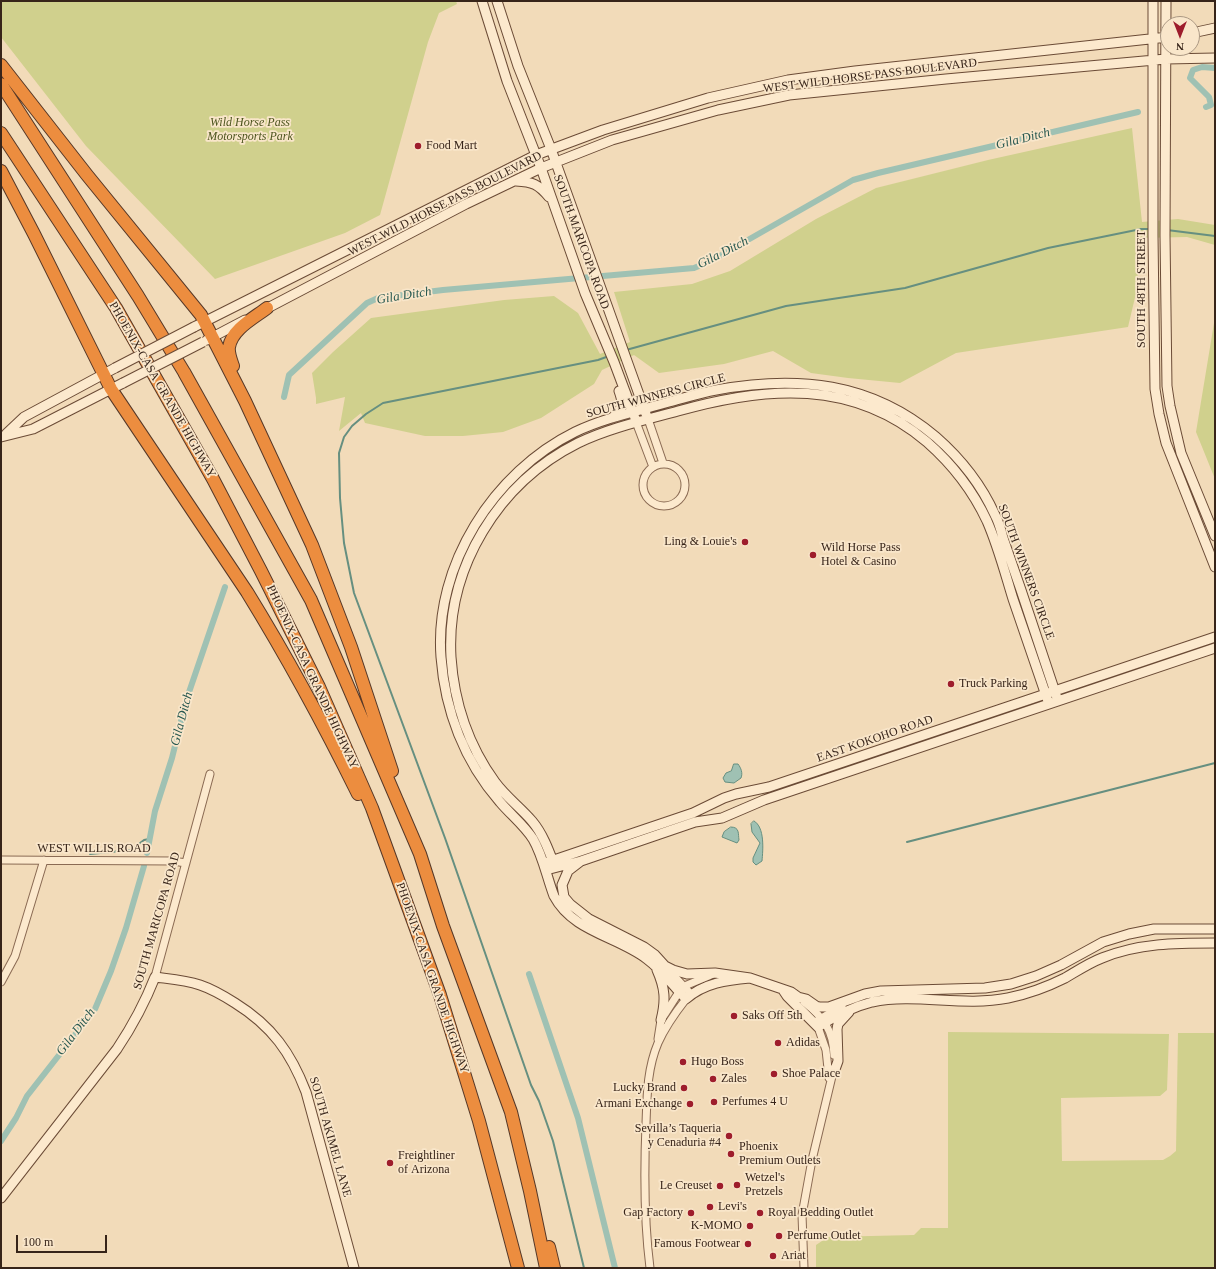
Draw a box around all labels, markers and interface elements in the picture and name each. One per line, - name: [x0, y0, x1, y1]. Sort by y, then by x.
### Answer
- north arrow: [1160, 16, 1200, 56]
- text: N: [1176, 41, 1184, 53]
- street label: WEST WILD HORSE PASS BOULEVARD: [762, 56, 978, 96]
- park label: Wild Horse Pass Motorsports Park: [207, 116, 293, 144]
- water label: Gila Ditch: [994, 125, 1052, 153]
- place label: Food Mart: [426, 139, 477, 153]
- marker: Food Mart: [413, 141, 423, 151]
- street label: WEST WILD HORSE PASS BOULEVARD: [346, 149, 544, 259]
- street label: SOUTH MARICOPA ROAD: [550, 173, 612, 311]
- street label: SOUTH 48TH STREET: [1135, 230, 1149, 348]
- water label: Gila Ditch: [695, 234, 751, 272]
- water label: Gila Ditch: [375, 284, 433, 308]
- street label: PHOENIX-CASA GRANDE HIGHWAY: [106, 299, 218, 481]
- street label: SOUTH WINNERS CIRCLE: [585, 370, 727, 422]
- street label: SOUTH WINNERS CIRCLE: [995, 502, 1057, 642]
- place label: Ling & Louie's: [664, 535, 737, 549]
- marker: Ling & Louie's: [740, 537, 750, 547]
- place label: Wild Horse Pass Hotel & Casino: [821, 541, 901, 569]
- marker: Wild Horse Pass Hotel & Casino: [808, 550, 818, 560]
- street label: PHOENIX-CASA GRANDE HIGHWAY: [263, 583, 361, 771]
- place label: Truck Parking: [959, 677, 1028, 691]
- marker: Truck Parking: [946, 679, 956, 689]
- water label: Gila Ditch: [167, 690, 197, 748]
- street label: EAST KOKOHO ROAD: [815, 712, 935, 766]
- street label: WEST WILLIS ROAD: [37, 842, 151, 856]
- street label: SOUTH MARICOPA ROAD: [130, 851, 184, 991]
- street label: PHOENIX-CASA GRANDE HIGHWAY: [392, 881, 472, 1075]
- water label: Gila Ditch: [53, 1005, 99, 1059]
- place label: Saks Off 5th: [742, 1009, 802, 1023]
- marker: Saks Off 5th: [729, 1011, 739, 1021]
- place label: Adidas: [786, 1036, 820, 1050]
- marker: Adidas: [773, 1038, 783, 1048]
- place label: Hugo Boss: [691, 1055, 744, 1069]
- marker: Hugo Boss: [678, 1057, 688, 1067]
- place label: Shoe Palace: [782, 1067, 840, 1081]
- marker: Shoe Palace: [769, 1069, 779, 1079]
- place label: Zales: [721, 1072, 747, 1086]
- marker: Zales: [708, 1074, 718, 1084]
- street label: SOUTH AKIMEL LANE: [306, 1075, 354, 1199]
- place label: Lucky Brand: [613, 1081, 676, 1095]
- marker: Lucky Brand: [679, 1083, 689, 1093]
- place label: Perfumes 4 U: [722, 1095, 788, 1109]
- place label: Armani Exchange: [595, 1097, 682, 1111]
- marker: Perfumes 4 U: [709, 1097, 719, 1107]
- marker: Armani Exchange: [685, 1099, 695, 1109]
- place label: Sevilla’s Taqueria y Cenaduria #4: [635, 1122, 721, 1150]
- marker: Sevilla’s Taqueria y Cenaduria #4: [724, 1131, 734, 1141]
- place label: Phoenix Premium Outlets: [739, 1140, 821, 1168]
- place label: Freightliner of Arizona: [398, 1149, 455, 1177]
- marker: Phoenix Premium Outlets: [726, 1149, 736, 1159]
- marker: Freightliner of Arizona: [385, 1158, 395, 1168]
- place label: Wetzel's Pretzels: [745, 1171, 785, 1199]
- place label: Le Creuset: [660, 1179, 712, 1193]
- marker: Wetzel's Pretzels: [732, 1180, 742, 1190]
- marker: Le Creuset: [715, 1181, 725, 1191]
- place label: Levi's: [718, 1200, 747, 1214]
- marker: Levi's: [705, 1202, 715, 1212]
- place label: Gap Factory: [623, 1206, 683, 1220]
- place label: Royal Bedding Outlet: [768, 1206, 873, 1220]
- marker: Gap Factory: [686, 1208, 696, 1218]
- marker: Royal Bedding Outlet: [755, 1208, 765, 1218]
- place label: K-MOMO: [691, 1219, 742, 1233]
- marker: K-MOMO: [745, 1221, 755, 1231]
- scale bar: [18, 1227, 109, 1253]
- place label: Perfume Outlet: [787, 1229, 861, 1243]
- marker: Perfume Outlet: [774, 1231, 784, 1241]
- text: 100 m: [23, 1235, 53, 1249]
- place label: Famous Footwear: [654, 1237, 740, 1251]
- marker: Famous Footwear: [743, 1239, 753, 1249]
- place label: Ariat: [781, 1249, 806, 1263]
- marker: Ariat: [768, 1251, 778, 1261]

